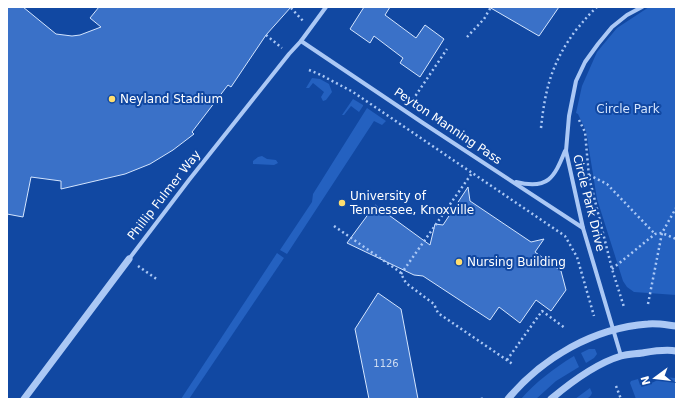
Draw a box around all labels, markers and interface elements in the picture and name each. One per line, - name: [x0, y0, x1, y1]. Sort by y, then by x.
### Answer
- street label: Peyton Manning Pass: [392, 85, 504, 167]
- place label: Neyland Stadium: [120, 92, 223, 106]
- marker: Neyland Stadium: [107, 94, 117, 104]
- park label: Circle Park: [596, 102, 660, 116]
- street label: Phillip Fulmer Way: [125, 147, 203, 243]
- street label: Circle Park Drive: [570, 153, 608, 253]
- place label: University of Tennessee, Knoxville: [349, 189, 474, 217]
- marker: University of Tennessee, Knoxville: [337, 198, 347, 208]
- place label: Nursing Building: [467, 255, 566, 269]
- marker: Nursing Building: [454, 257, 464, 267]
- house number: 1126: [373, 358, 399, 369]
- north arrow: [635, 358, 675, 398]
- text: N: [638, 374, 653, 387]

